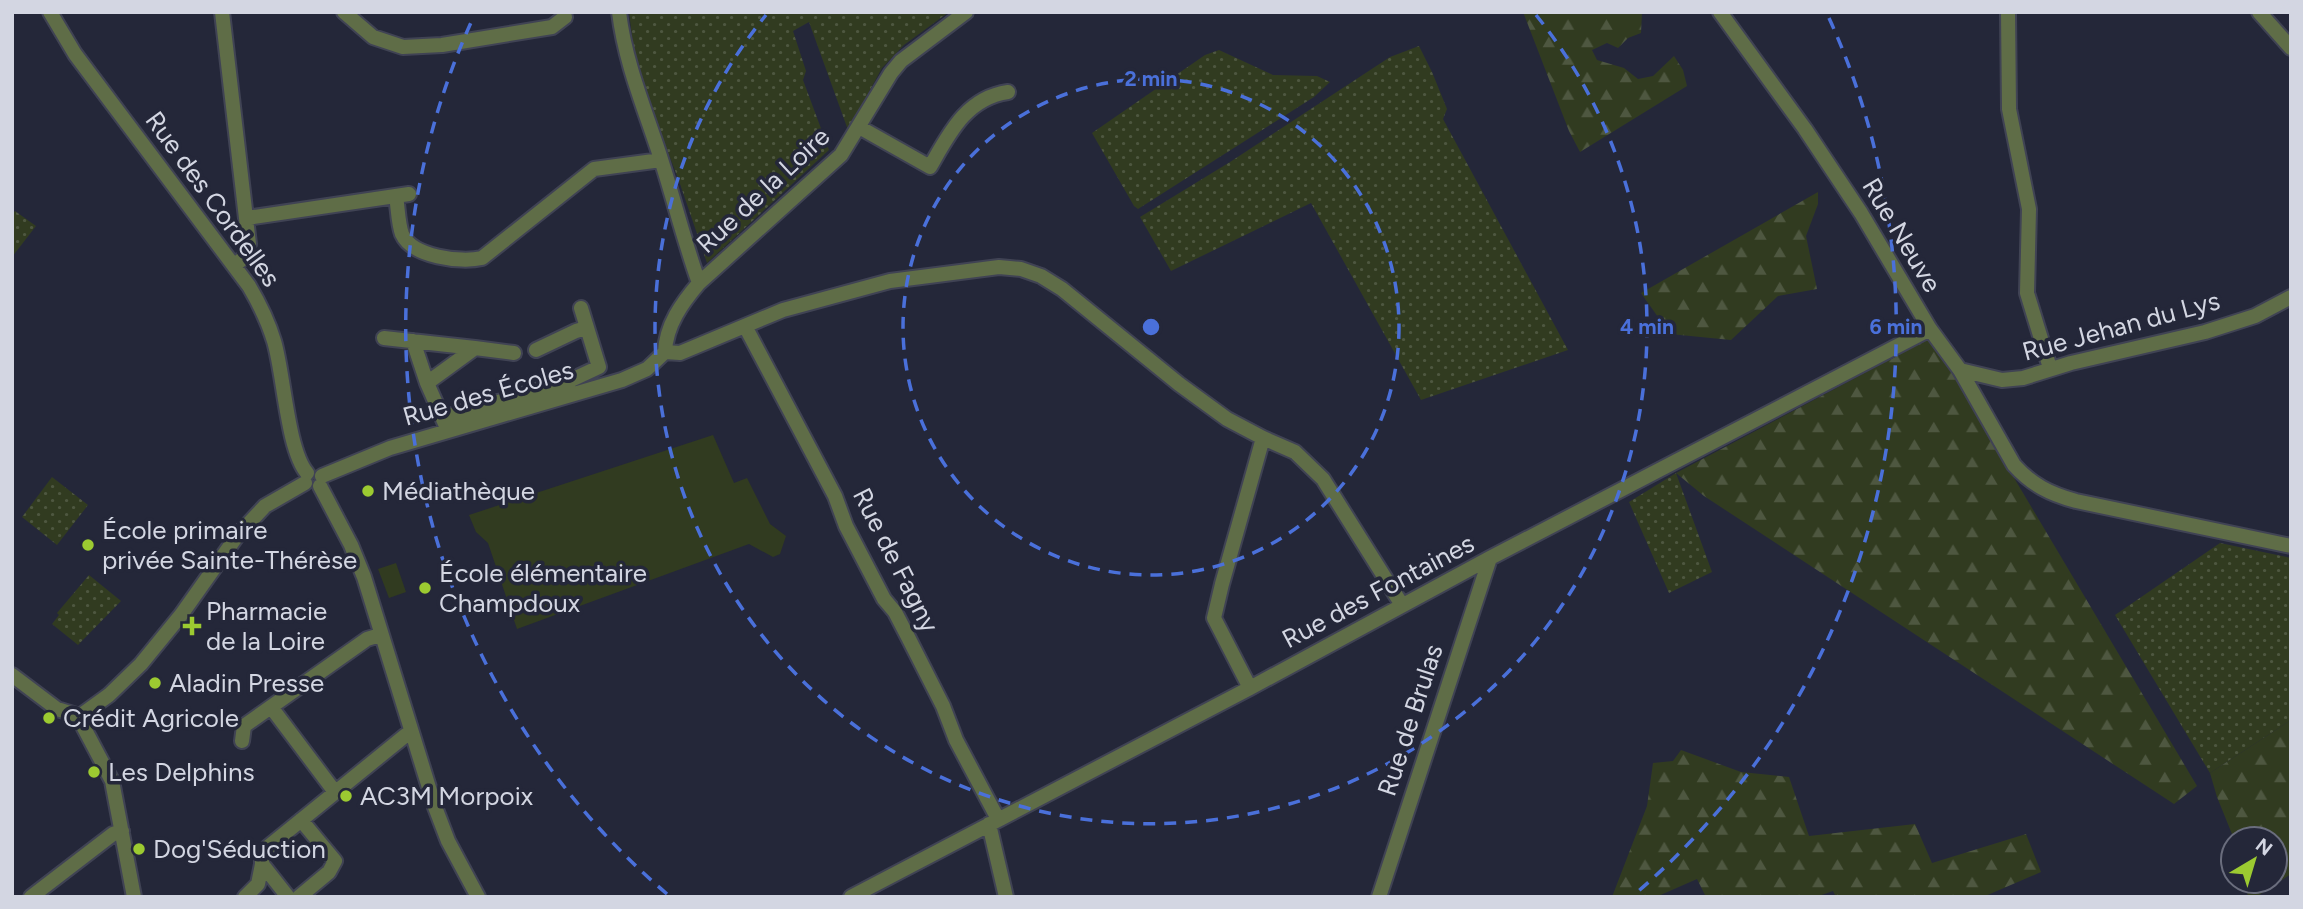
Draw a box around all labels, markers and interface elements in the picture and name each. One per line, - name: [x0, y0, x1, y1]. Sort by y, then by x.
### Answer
- text: 2 min: [1125, 66, 1177, 91]
- street label: Rue des Cordelles: [139, 105, 287, 293]
- street label: Rue de la Loire: [690, 120, 836, 260]
- street label: Rue Neuve: [1855, 172, 1949, 298]
- street label: Rue Jehan du Lys: [2019, 284, 2223, 368]
- text: 4 min: [1620, 314, 1674, 339]
- text: 6 min: [1870, 314, 1922, 339]
- centre of rings: [1139, 315, 1163, 339]
- street label: Rue des Écoles: [399, 353, 577, 433]
- place label: Médiathèque: [382, 475, 535, 507]
- street label: Rue de Fagny: [846, 482, 946, 638]
- marker: Médiathèque: [360, 483, 376, 499]
- place label: École primaire privée Sainte-Thérèse: [102, 514, 357, 576]
- street label: Rue des Fontaines: [1277, 527, 1479, 655]
- marker: École primaire privée Sainte-Thérèse: [80, 537, 96, 553]
- place label: École élémentaire Champdoux: [439, 557, 647, 619]
- marker: École élémentaire Champdoux: [417, 580, 433, 596]
- place label: Pharmacie de la Loire: [206, 595, 327, 657]
- marker: Pharmacie de la Loire: [184, 618, 200, 634]
- street label: Rue de Brulas: [1370, 640, 1450, 800]
- place label: Aladin Presse: [169, 667, 324, 699]
- marker: Aladin Presse: [147, 675, 163, 691]
- place label: Crédit Agricole: [63, 702, 239, 734]
- marker: Crédit Agricole: [41, 710, 57, 726]
- place label: Les Delphins: [108, 756, 255, 788]
- marker: Les Delphins: [86, 764, 102, 780]
- place label: AC3M Morpoix: [360, 780, 534, 812]
- marker: AC3M Morpoix: [338, 788, 354, 804]
- north arrow: [2219, 825, 2289, 895]
- place label: Dog'Séduction: [153, 833, 326, 865]
- text: N: [2251, 833, 2277, 861]
- marker: Dog'Séduction: [131, 841, 147, 857]

